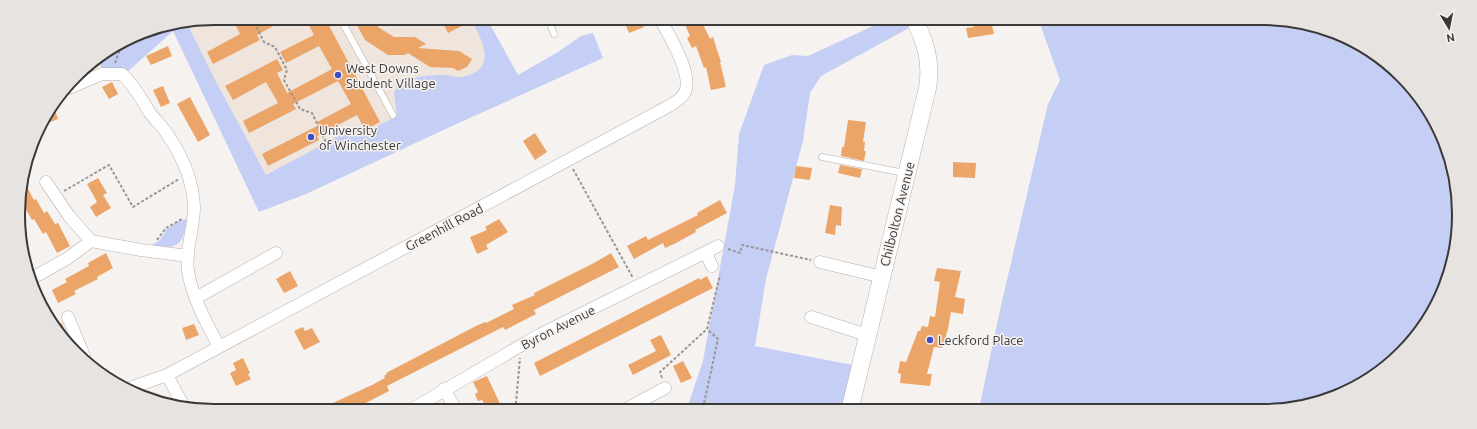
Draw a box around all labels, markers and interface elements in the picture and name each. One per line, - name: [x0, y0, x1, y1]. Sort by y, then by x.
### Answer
- north arrow: [1429, 8, 1469, 48]
- text: N: [1446, 31, 1456, 44]
- place label: West Downs Student Village: [346, 61, 436, 90]
- marker: West Downs Student Village: [333, 70, 343, 80]
- place label: University of Winchester: [319, 123, 401, 152]
- marker: University of Winchester: [306, 132, 316, 142]
- street label: Chilbolton Avenue: [877, 160, 917, 268]
- street label: Greenhill Road: [403, 201, 485, 253]
- street label: Byron Avenue: [519, 302, 597, 352]
- place label: Leckford Place: [938, 333, 1024, 347]
- marker: Leckford Place: [925, 335, 935, 345]

